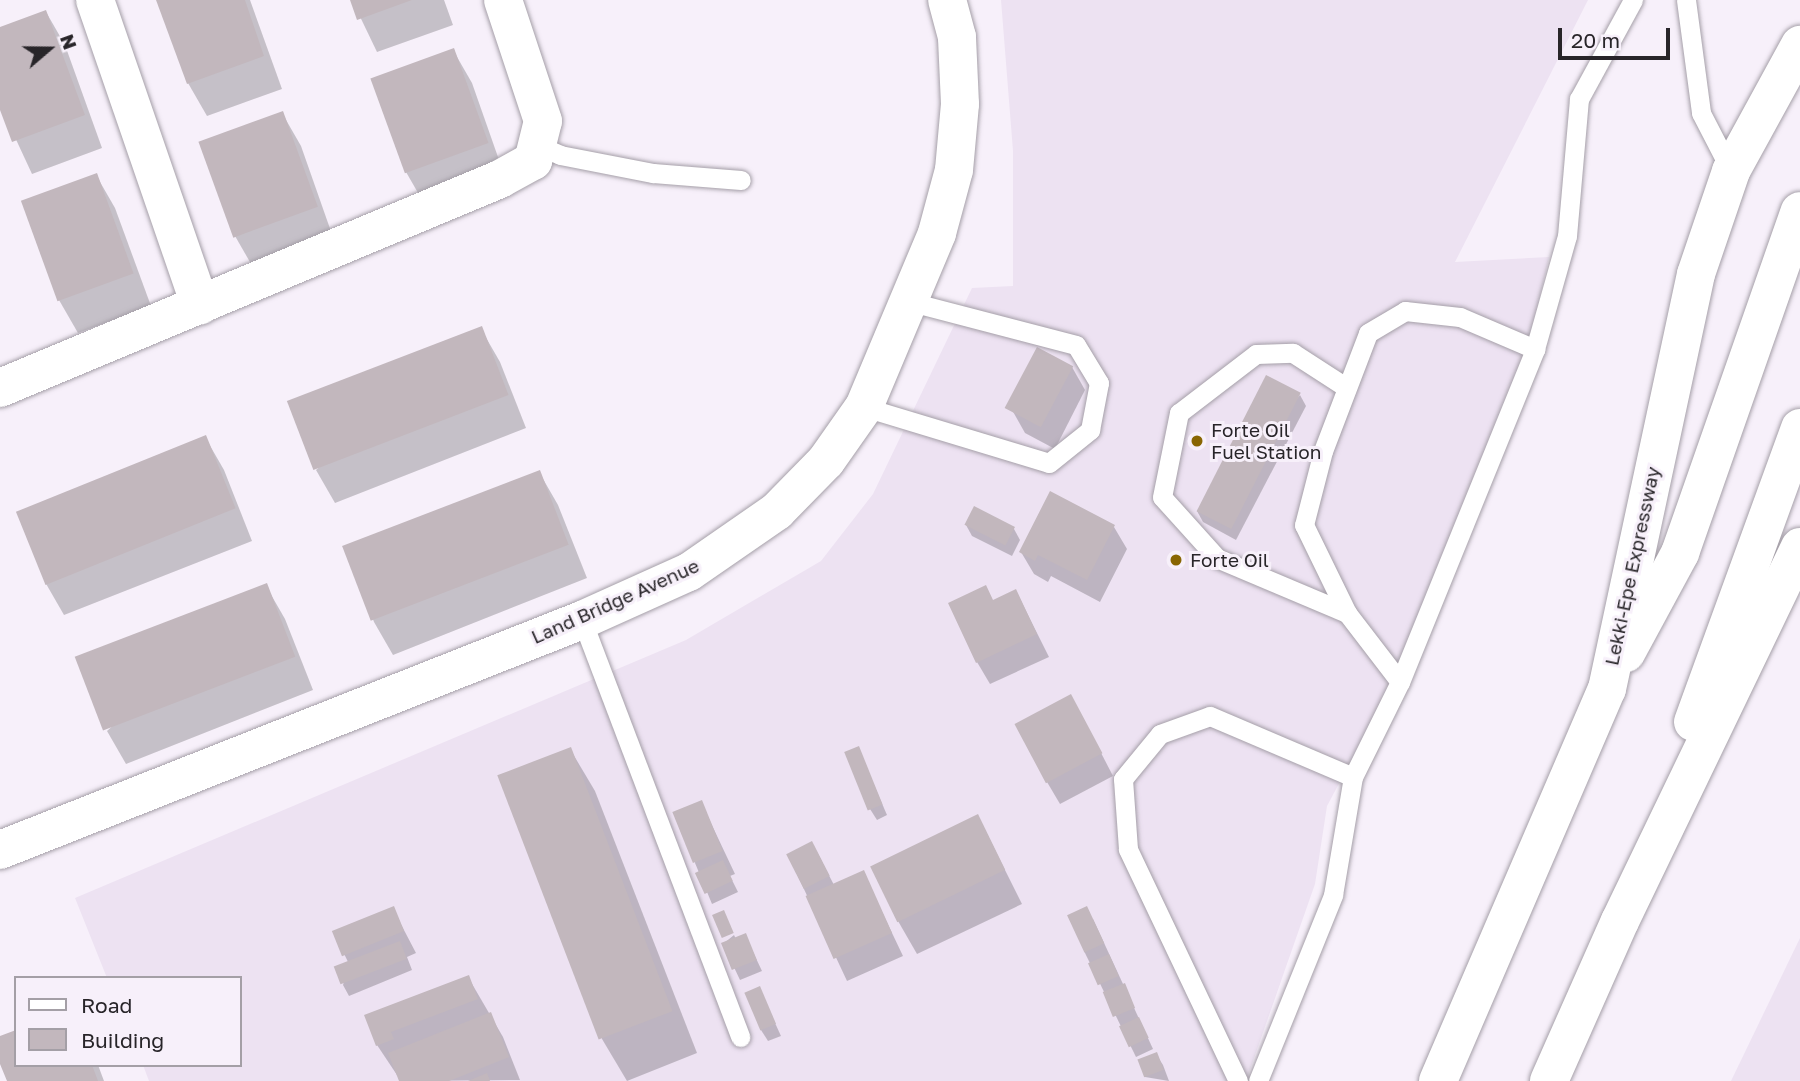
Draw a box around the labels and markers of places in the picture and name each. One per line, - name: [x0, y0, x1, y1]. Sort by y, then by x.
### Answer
- place label: Forte Oil Fuel Station: [1211, 419, 1321, 463]
- marker: Forte Oil Fuel Station: [1189, 433, 1205, 449]
- place label: Forte Oil: [1190, 549, 1269, 571]
- marker: Forte Oil: [1168, 552, 1184, 568]

